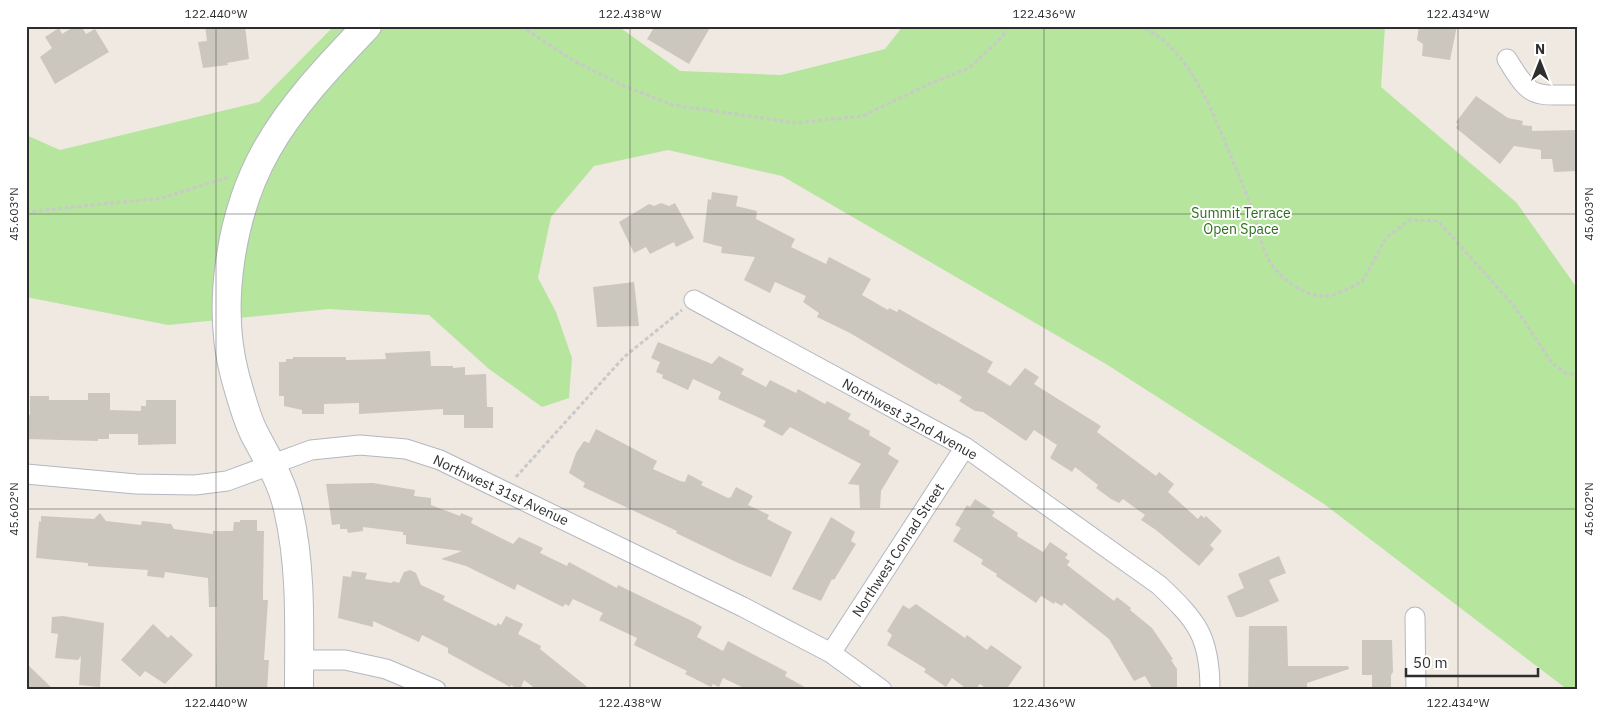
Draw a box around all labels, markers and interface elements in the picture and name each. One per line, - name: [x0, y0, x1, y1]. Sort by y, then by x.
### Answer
- text: 122.440°W: [185, 6, 248, 21]
- text: 122.438°W: [599, 6, 662, 21]
- text: 122.436°W: [1013, 6, 1076, 21]
- text: 122.434°W: [1427, 6, 1490, 21]
- north arrow: [1516, 38, 1566, 88]
- text: N: [1535, 40, 1545, 58]
- text: 45.603°N: [6, 187, 21, 241]
- text: 45.603°N: [1581, 187, 1596, 241]
- park label: Summit Terrace Open Space: [1191, 204, 1291, 238]
- street label: Northwest 32nd Avenue: [839, 374, 981, 464]
- street label: Northwest 31st Avenue: [430, 451, 572, 529]
- street label: Northwest Conrad Street: [848, 480, 948, 620]
- text: 45.602°N: [6, 482, 21, 536]
- text: 45.602°N: [1581, 482, 1596, 536]
- scale bar: [1406, 646, 1538, 678]
- text: 50 m: [1413, 653, 1448, 672]
- text: 122.440°W: [185, 695, 248, 710]
- text: 122.438°W: [599, 695, 662, 710]
- text: 122.436°W: [1013, 695, 1076, 710]
- text: 122.434°W: [1427, 695, 1490, 710]

